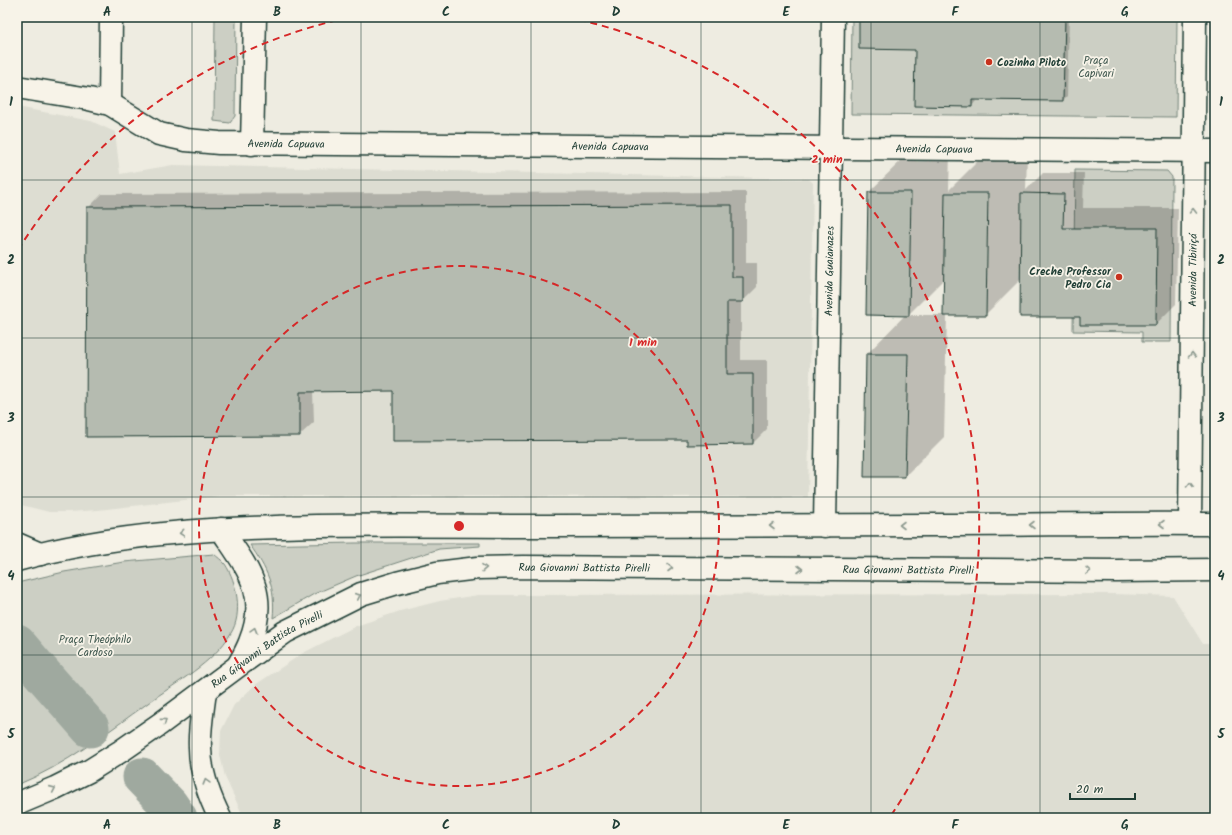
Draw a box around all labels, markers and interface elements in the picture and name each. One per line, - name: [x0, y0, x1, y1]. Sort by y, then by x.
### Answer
- text: A: [103, 2, 111, 23]
- text: B: [273, 2, 281, 23]
- text: C: [442, 2, 450, 23]
- text: D: [612, 2, 621, 23]
- text: E: [782, 2, 790, 23]
- text: F: [951, 2, 959, 23]
- text: G: [1121, 2, 1129, 23]
- park label: Praça Capivari: [1078, 52, 1114, 83]
- place label: Cozinha Piloto: [997, 54, 1066, 72]
- marker: Cozinha Piloto: [984, 57, 994, 67]
- text: 1: [9, 92, 13, 113]
- text: 1: [1219, 92, 1223, 113]
- street label: Avenida Capuava: [247, 135, 325, 154]
- street label: Avenida Capuava: [571, 138, 649, 156]
- street label: Avenida Capuava: [895, 140, 973, 159]
- text: 2 min: [811, 150, 843, 169]
- one-way arrow: [1189, 208, 1197, 214]
- street label: Avenida Guaianazes: [820, 225, 840, 316]
- street label: Avenida Tibiriçá: [1184, 232, 1203, 307]
- text: 2: [7, 250, 15, 271]
- text: 2: [1217, 250, 1225, 271]
- place label: Creche Professor Pedro Cia: [1029, 263, 1112, 294]
- marker: Creche Professor Pedro Cia: [1114, 272, 1124, 282]
- text: 1 min: [629, 333, 657, 352]
- one-way arrow: [1188, 352, 1196, 358]
- text: 3: [6, 408, 15, 429]
- text: 3: [1216, 408, 1225, 429]
- one-way arrow: [1186, 482, 1194, 488]
- centre of rings: [452, 519, 466, 533]
- one-way arrow: [1159, 520, 1165, 528]
- one-way arrow: [899, 521, 905, 529]
- one-way arrow: [1029, 521, 1035, 529]
- one-way arrow: [769, 522, 775, 530]
- one-way arrow: [179, 528, 185, 537]
- street label: Rua Giovanni Battista Pirelli: [518, 559, 650, 578]
- street label: Rua Giovanni Battista Pirelli: [842, 561, 974, 580]
- one-way arrow: [481, 563, 487, 572]
- one-way arrow: [667, 564, 673, 572]
- one-way arrow: [797, 565, 803, 573]
- text: 4: [7, 566, 15, 587]
- text: 4: [1217, 566, 1225, 587]
- one-way arrow: [1085, 567, 1091, 575]
- one-way arrow: [354, 593, 361, 601]
- street label: Rua Giovanni Battista Pirelli: [207, 606, 327, 693]
- one-way arrow: [249, 627, 258, 634]
- park label: Praça Theóphilo Cardoso: [59, 631, 131, 662]
- one-way arrow: [159, 719, 166, 726]
- text: 5: [7, 724, 16, 745]
- text: 5: [1217, 724, 1226, 745]
- scale bar: [1070, 775, 1135, 801]
- one-way arrow: [202, 778, 211, 785]
- text: 20 m: [1076, 780, 1104, 799]
- one-way arrow: [49, 786, 56, 794]
- text: A: [103, 815, 111, 835]
- text: B: [273, 815, 281, 835]
- text: C: [442, 815, 450, 835]
- text: D: [612, 815, 621, 835]
- text: E: [782, 815, 790, 835]
- text: F: [951, 815, 959, 835]
- text: G: [1121, 815, 1129, 835]

